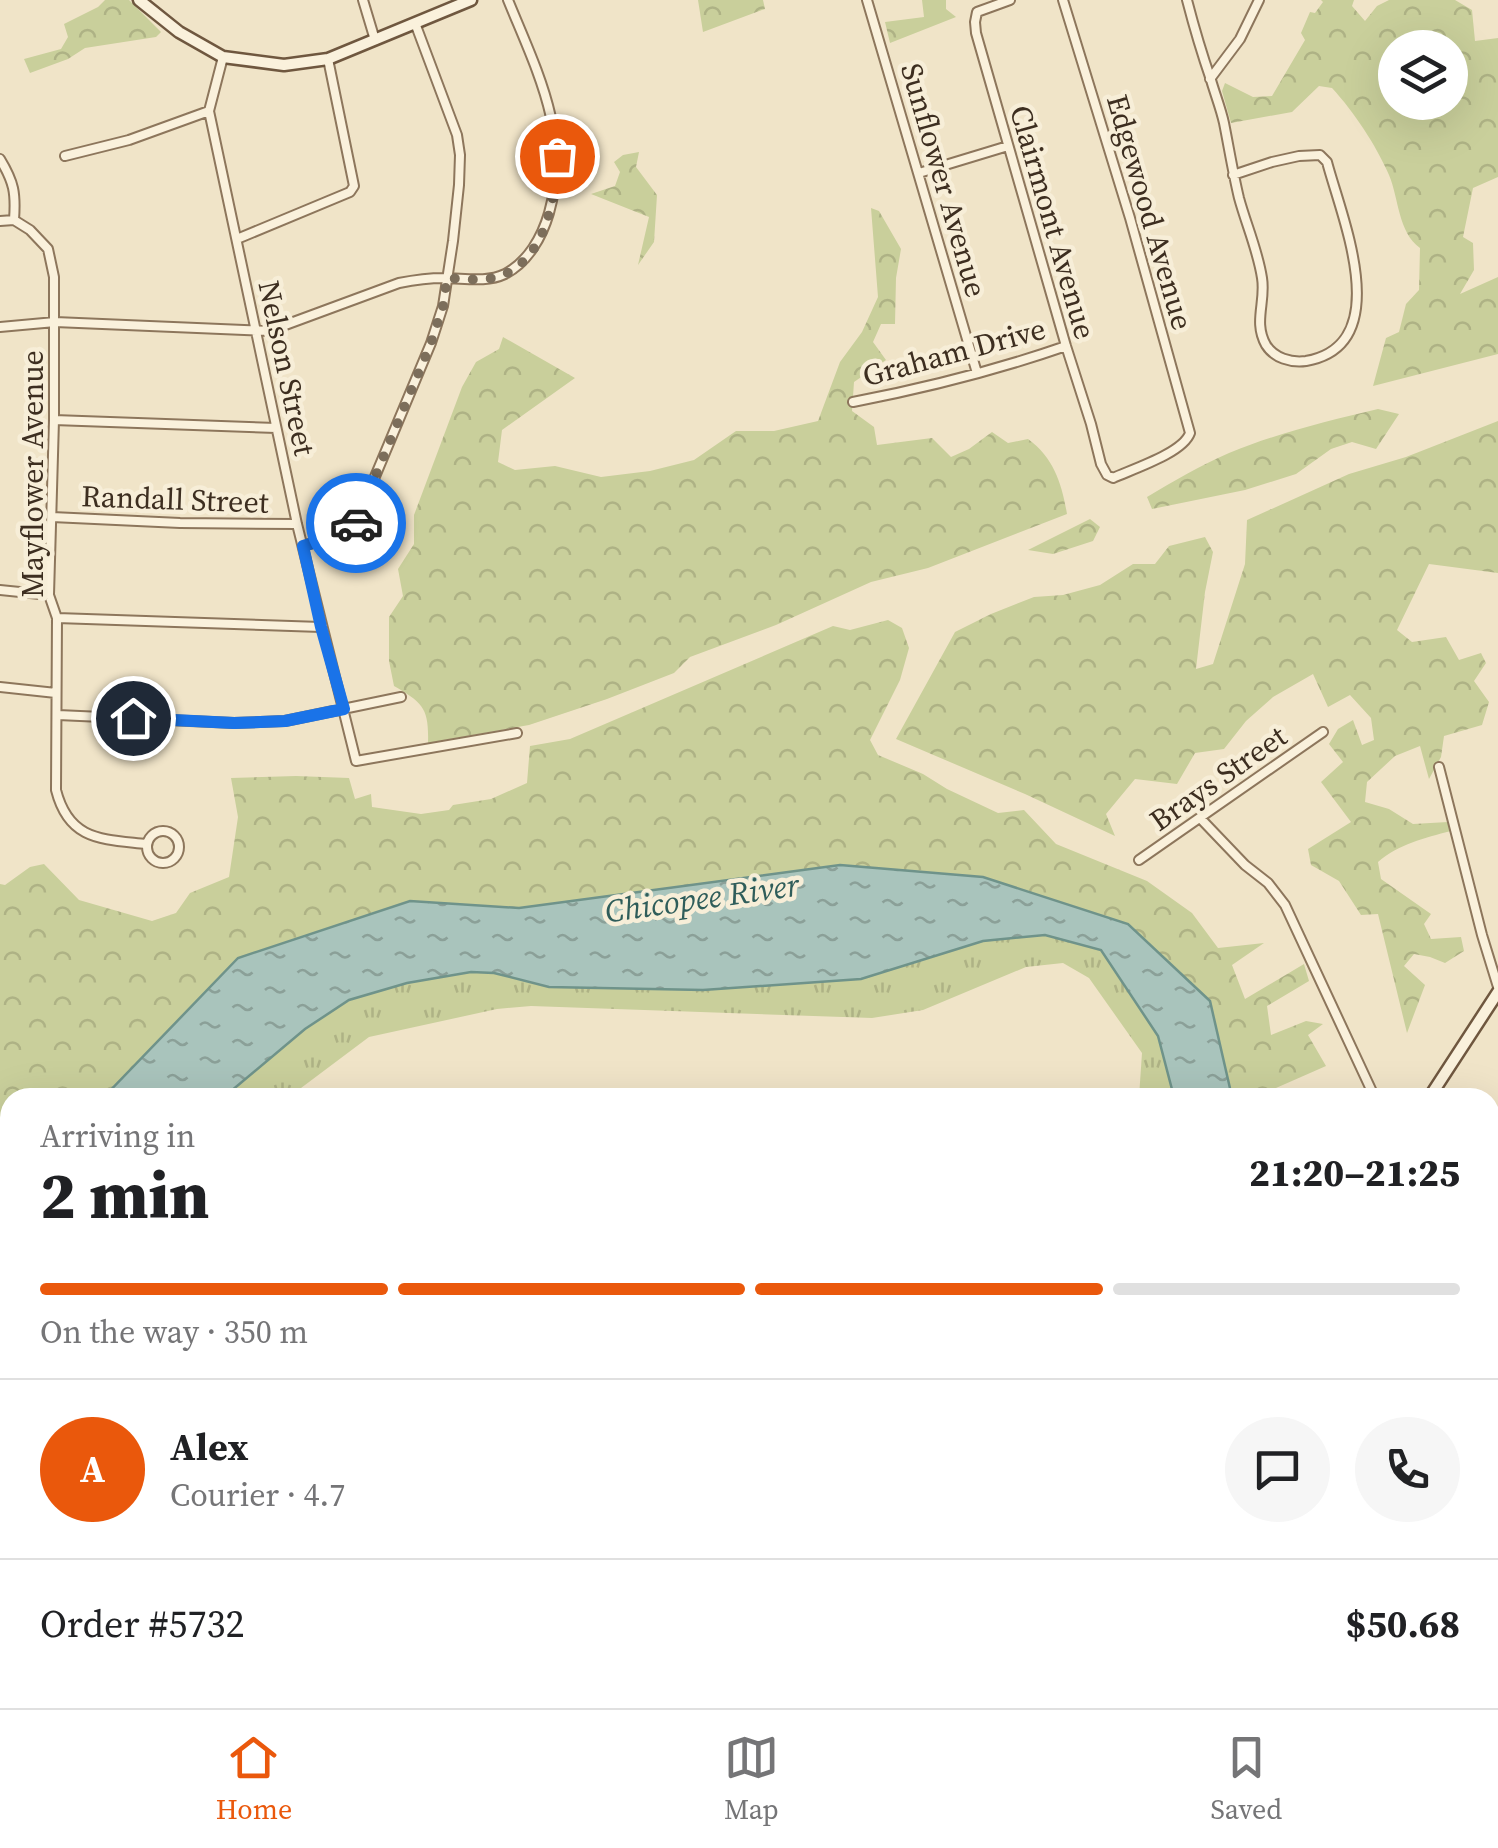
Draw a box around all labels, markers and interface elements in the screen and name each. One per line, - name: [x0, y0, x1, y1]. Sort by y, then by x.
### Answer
- map controls: [1378, 30, 1468, 120]
- button: layers: [1378, 30, 1468, 120]
- street label: Sunflower Avenue: [891, 58, 997, 302]
- street label: Edgewood Avenue: [1097, 90, 1203, 334]
- street label: Clairmont Avenue: [1000, 100, 1106, 344]
- pin: [515, 114, 600, 199]
- icon: bag: [530, 129, 585, 184]
- street label: Nelson Street: [248, 277, 326, 459]
- street label: Graham Drive: [858, 308, 1050, 396]
- street label: Mayflower Avenue: [12, 350, 53, 598]
- courier: [306, 473, 406, 573]
- street label: Randall Street: [81, 475, 270, 523]
- icon: car: [329, 496, 384, 551]
- pin: [91, 676, 176, 761]
- icon: home: [106, 691, 161, 746]
- street label: Brays Street: [1141, 716, 1295, 840]
- water label: Chicopee River: [602, 862, 803, 933]
- text: Arriving in: [40, 1114, 195, 1158]
- text: 21:20–21:25: [1249, 1147, 1460, 1199]
- text: 2 min: [40, 1151, 210, 1240]
- text: On the way · 350 m: [40, 1310, 308, 1354]
- button: chat: [1225, 1417, 1330, 1522]
- button: phone: [1355, 1417, 1460, 1522]
- text: Alex: [170, 1421, 248, 1473]
- text: A: [80, 1443, 105, 1495]
- text: Courier · 4.7: [170, 1473, 345, 1517]
- text: Order #5732: [40, 1598, 244, 1650]
- text: $50.68: [1346, 1598, 1460, 1650]
- tab: Home: [216, 1730, 292, 1828]
- tab: Map: [724, 1730, 779, 1828]
- tab: Saved: [1210, 1730, 1282, 1828]

